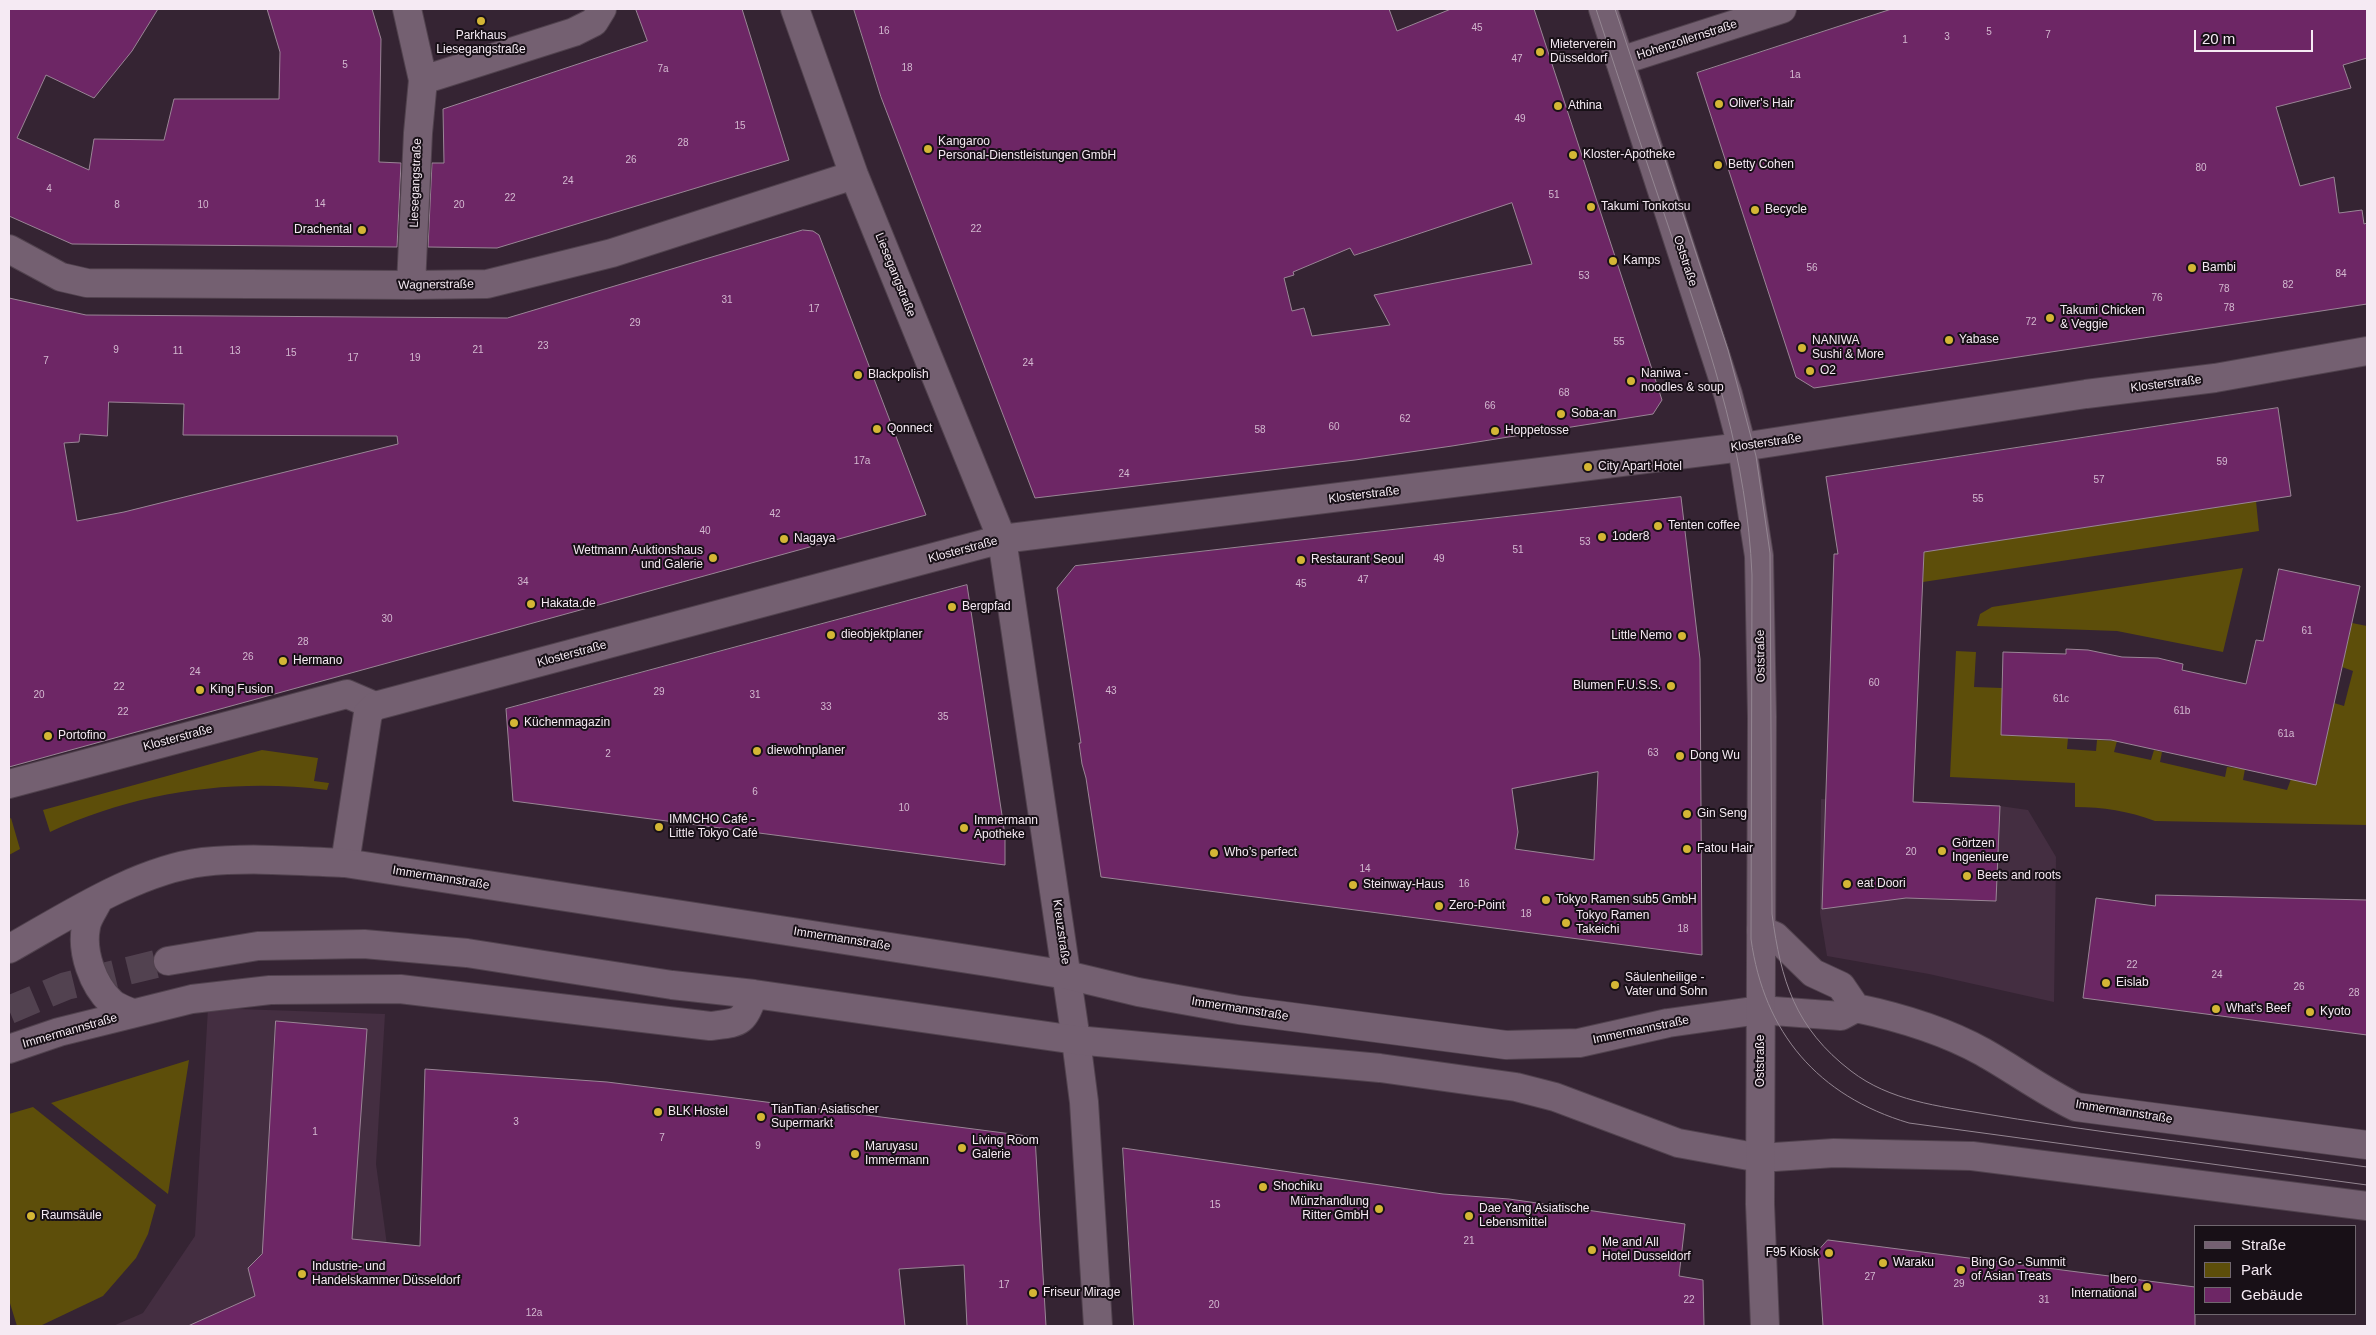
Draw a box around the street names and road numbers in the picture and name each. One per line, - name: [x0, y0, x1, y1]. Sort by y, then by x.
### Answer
- street label: Hohenzollernstraße: [1635, 17, 1739, 63]
- street label: Liesegangstraße: [407, 138, 425, 228]
- street label: Liesegangstraße: [872, 231, 918, 319]
- street label: Oststraße: [1670, 234, 1700, 288]
- street label: Wagnerstraße: [398, 277, 474, 293]
- street label: Klosterstraße: [2130, 373, 2202, 395]
- street label: Klosterstraße: [1730, 431, 1802, 455]
- street label: Klosterstraße: [1328, 484, 1400, 506]
- street label: Klosterstraße: [927, 534, 999, 566]
- street label: Oststraße: [1753, 630, 1769, 682]
- street label: Klosterstraße: [536, 638, 608, 670]
- street label: Klosterstraße: [142, 722, 214, 754]
- street label: Immermannstraße: [391, 863, 491, 893]
- street label: Kreuzstraße: [1049, 899, 1073, 965]
- street label: Immermannstraße: [792, 924, 892, 954]
- street label: Immermannstraße: [1190, 994, 1290, 1024]
- street label: Immermannstraße: [21, 1011, 119, 1051]
- street label: Immermannstraße: [1592, 1013, 1690, 1047]
- street label: Oststraße: [1754, 1035, 1768, 1087]
- street label: Immermannstraße: [2074, 1097, 2174, 1127]

